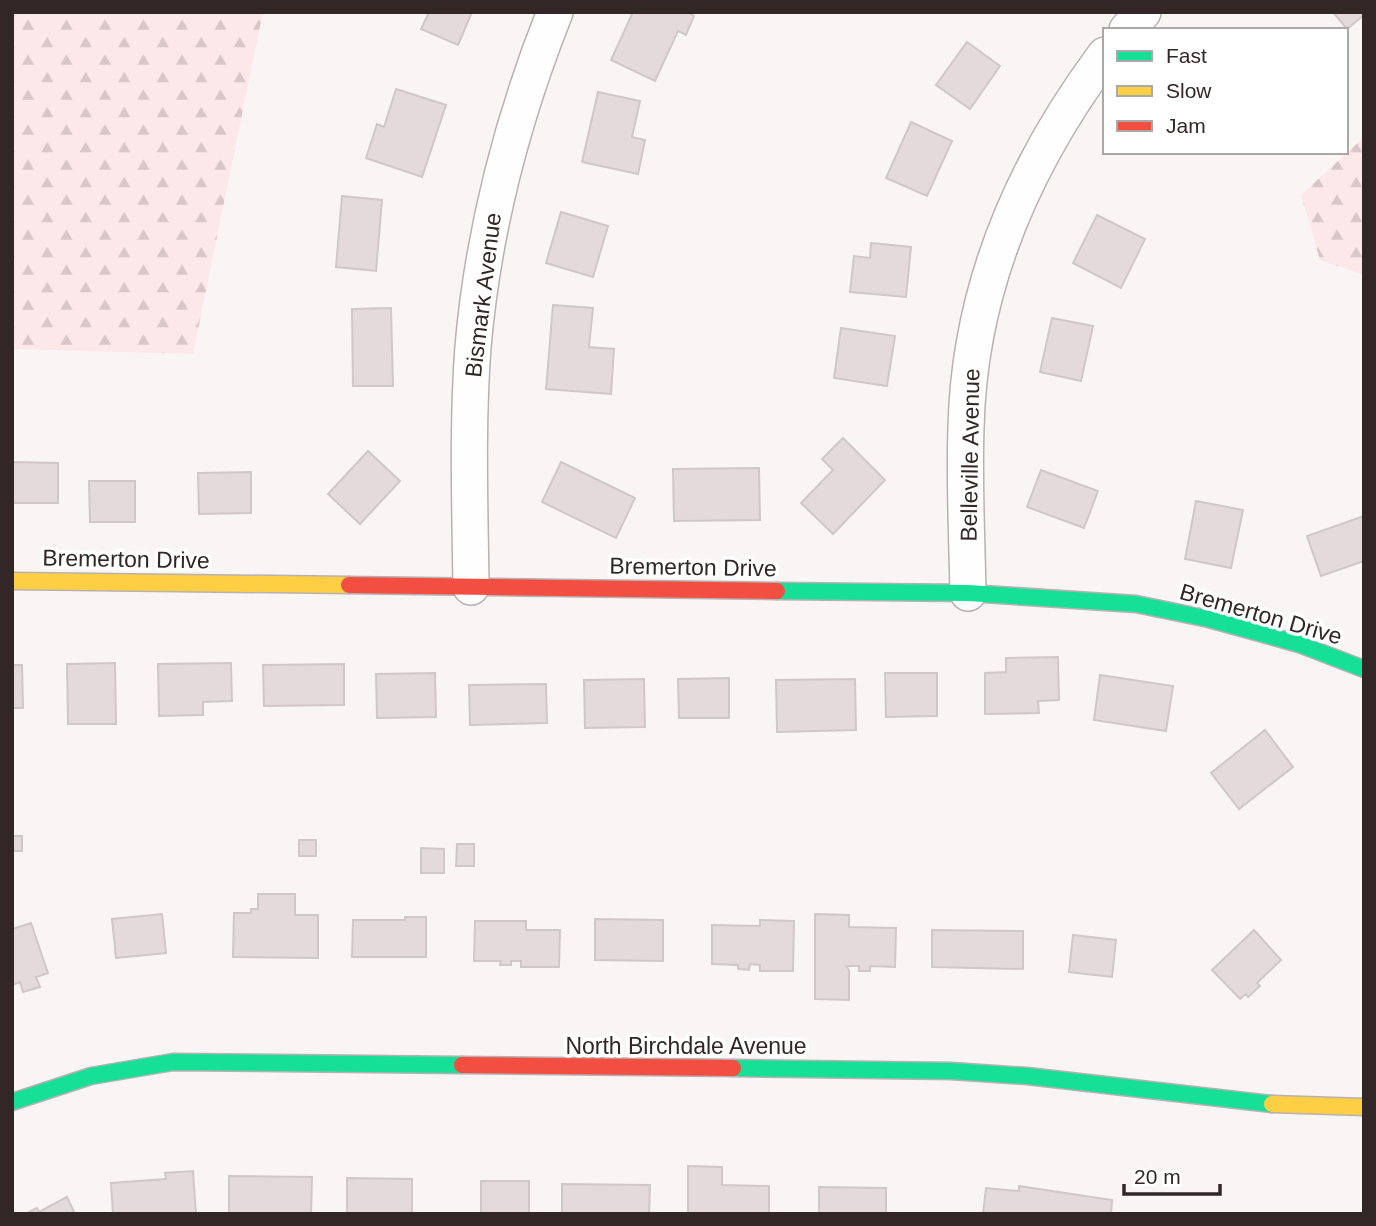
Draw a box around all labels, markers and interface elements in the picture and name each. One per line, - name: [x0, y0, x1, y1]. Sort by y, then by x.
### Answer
- legend: [1103, 28, 1348, 154]
- text: Fast: [1166, 44, 1207, 67]
- text: Slow: [1166, 79, 1212, 102]
- text: Jam: [1166, 114, 1206, 137]
- street label: Bismark Avenue: [460, 211, 506, 379]
- street label: Belleville Avenue: [955, 368, 985, 542]
- street label: Bremerton Drive: [42, 545, 210, 573]
- street label: Bremerton Drive: [609, 553, 777, 581]
- street label: Bremerton Drive: [1177, 578, 1345, 650]
- street label: North Birchdale Avenue: [565, 1033, 807, 1059]
- scale bar: [1124, 1152, 1220, 1196]
- text: 20 m: [1134, 1165, 1181, 1188]

